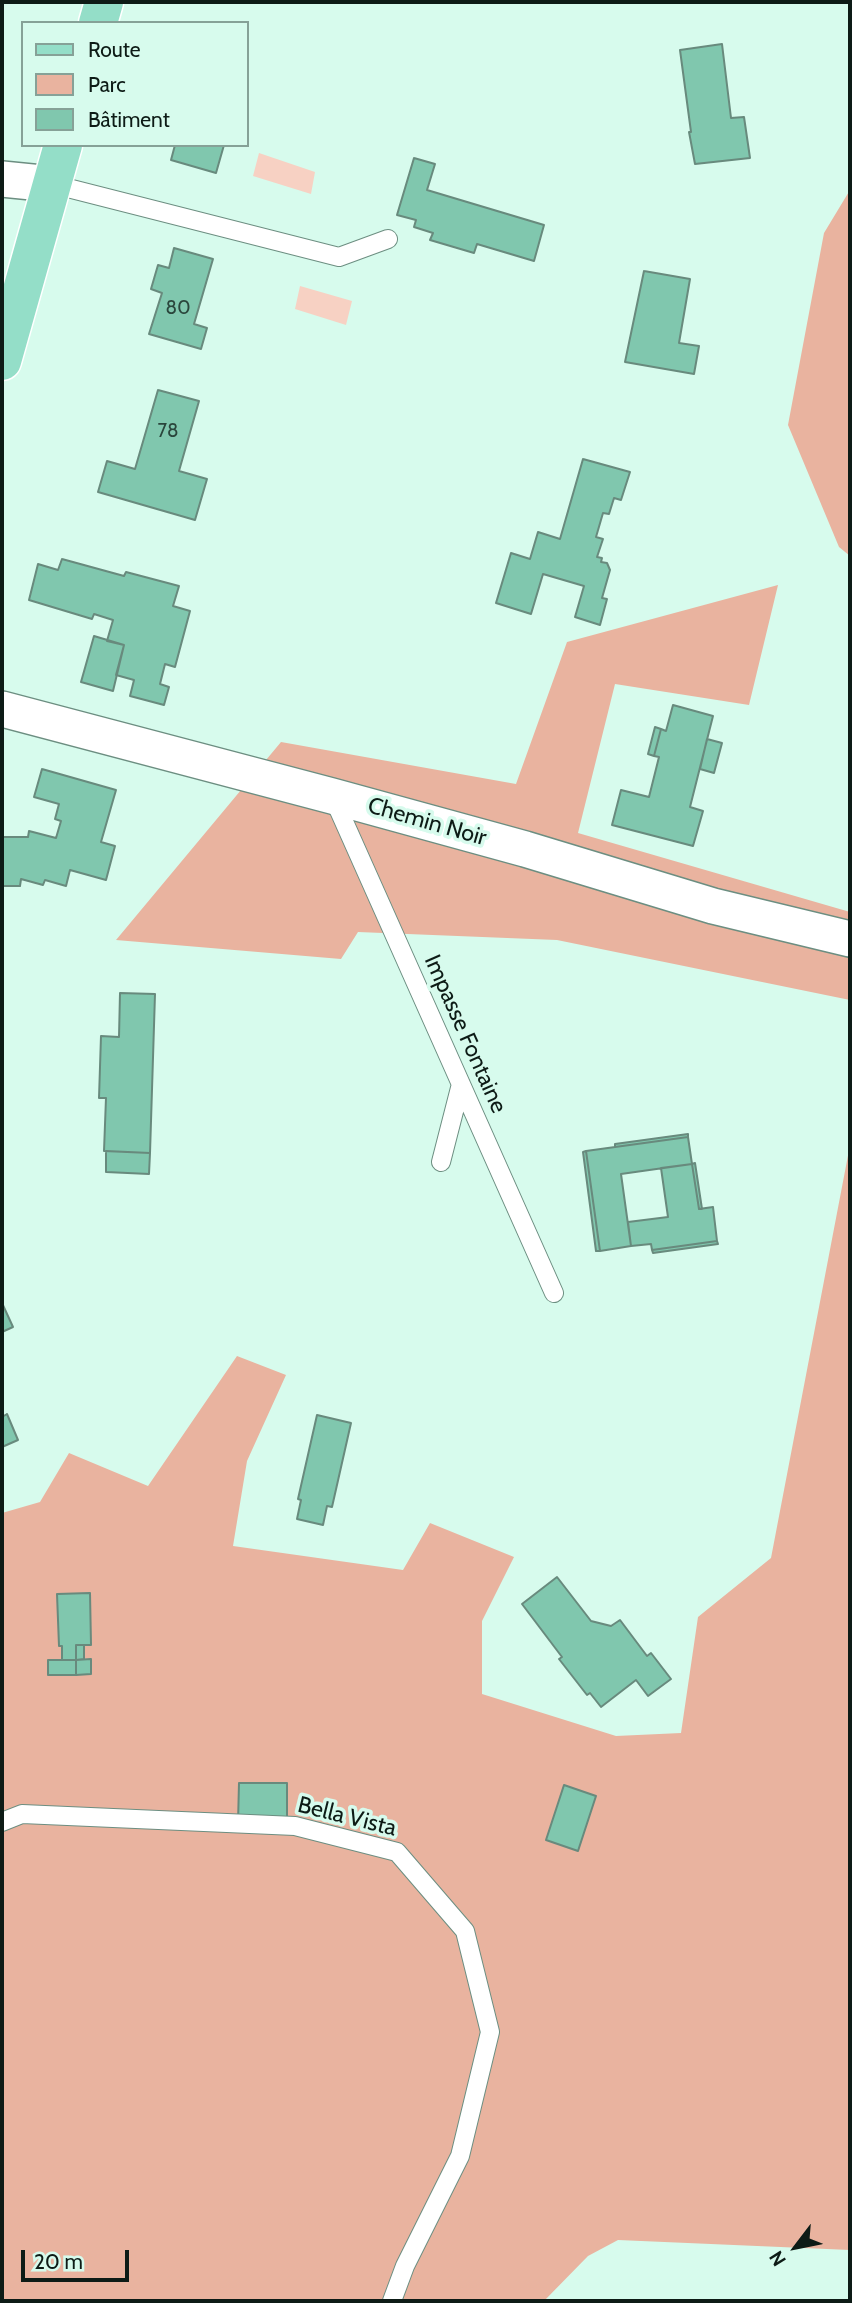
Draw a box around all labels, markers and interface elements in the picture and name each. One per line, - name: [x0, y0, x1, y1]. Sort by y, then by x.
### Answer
- legend: [21, 21, 248, 147]
- text: Route: [88, 37, 141, 62]
- text: Parc: [88, 72, 126, 97]
- text: Bâtiment: [88, 107, 170, 132]
- house number: 80: [166, 297, 190, 319]
- house number: 78: [157, 420, 179, 442]
- street label: Chemin Noir: [364, 792, 490, 852]
- street label: Impasse Fontaine: [418, 951, 512, 1117]
- street label: Bella Vista: [295, 1791, 399, 1843]
- north arrow: [761, 2212, 831, 2282]
- scale bar: [24, 2236, 133, 2280]
- text: N: [764, 2247, 791, 2270]
- text: 20 m: [34, 2249, 83, 2274]

